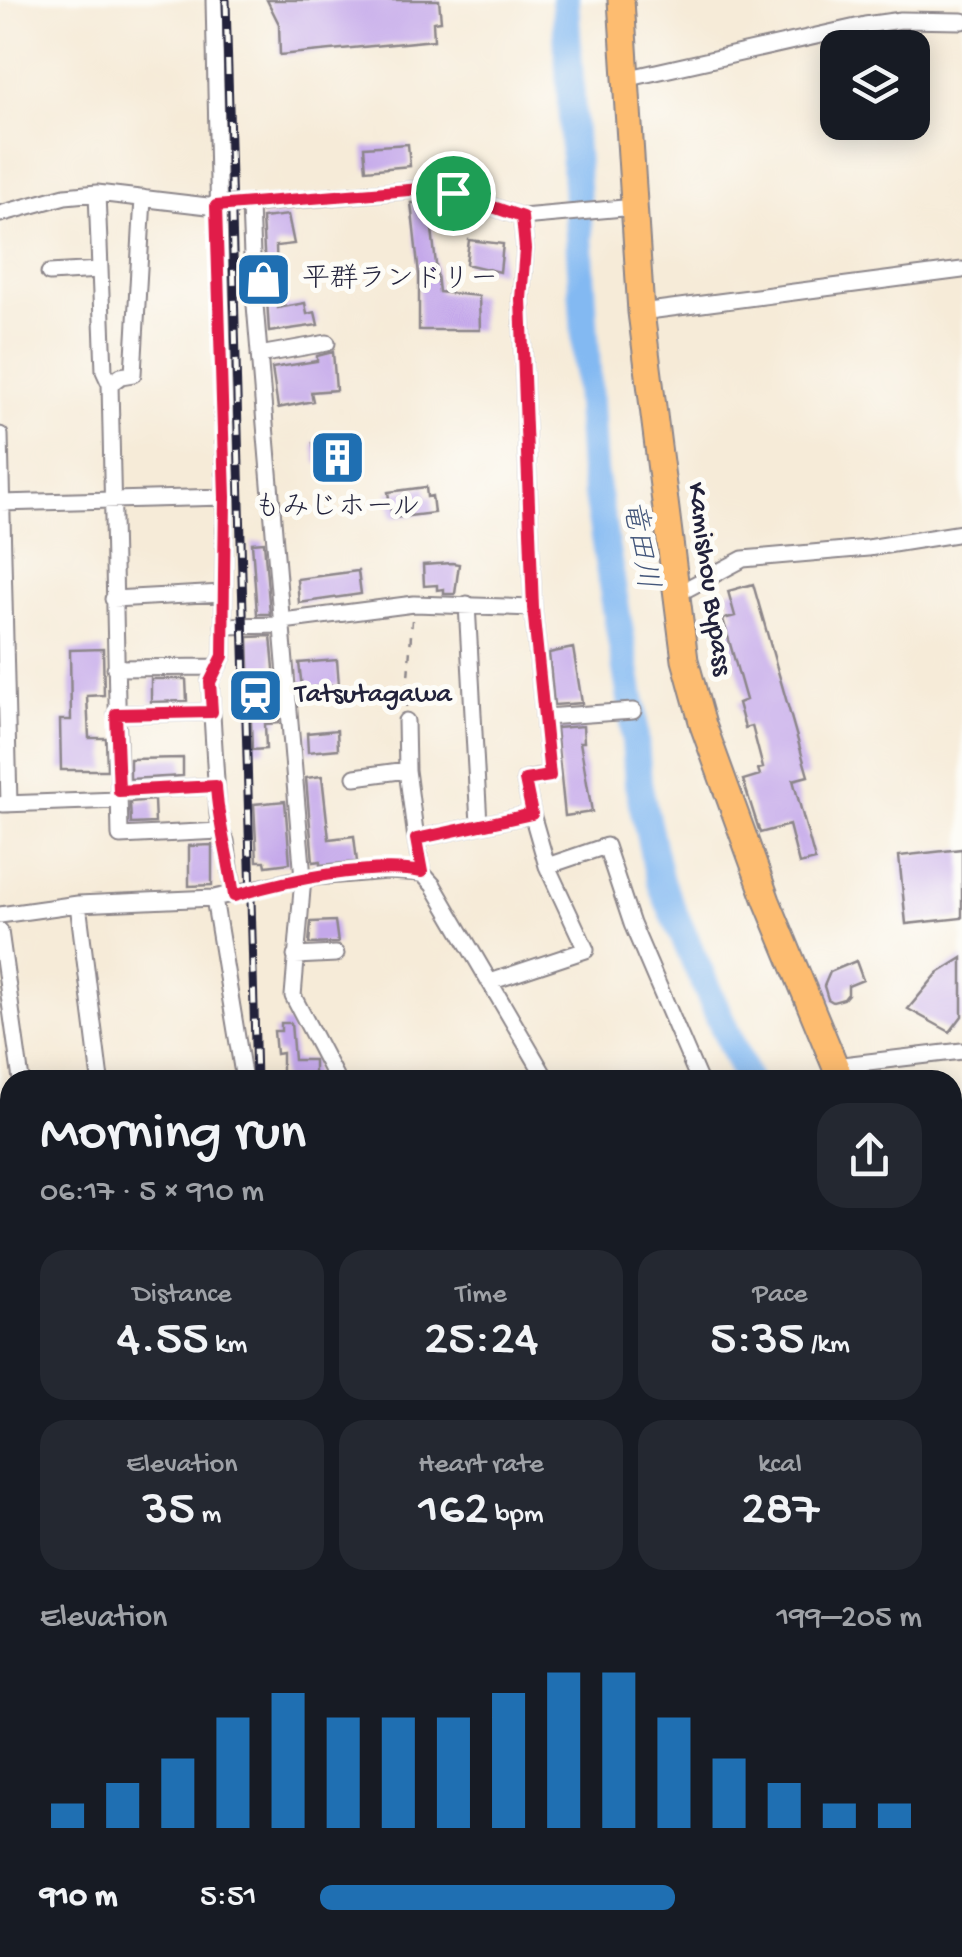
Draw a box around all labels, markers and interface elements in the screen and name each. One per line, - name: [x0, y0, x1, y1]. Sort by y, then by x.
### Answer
- map controls: [820, 30, 930, 140]
- button: layers: [820, 30, 930, 140]
- pin: [411, 151, 496, 236]
- icon: arrive: [426, 166, 481, 221]
- shop icon: 平群ランドリー: [233, 250, 293, 310]
- place label: 平群ランドリー: [302, 263, 498, 297]
- building icon: もみじホール: [307, 427, 367, 487]
- street label: Kamishou Bypass: [678, 480, 738, 678]
- place label: もみじホール: [254, 492, 420, 525]
- water label: 竜田川: [613, 497, 665, 592]
- station icon: Tatsutagawa: [226, 665, 286, 725]
- place label: Tatsutagawa: [293, 679, 453, 712]
- button: share: [817, 1103, 922, 1208]
- text: Morning run: [40, 1104, 306, 1168]
- text: 06:17 · 5 × 910 m: [40, 1174, 264, 1212]
- text: Distance: [133, 1279, 231, 1312]
- text: Time: [455, 1279, 507, 1312]
- text: Pace: [753, 1279, 807, 1312]
- text: 4.55: [117, 1312, 208, 1371]
- text: 25:24: [424, 1312, 538, 1371]
- text: 5:35: [710, 1312, 804, 1371]
- text: km: [208, 1329, 247, 1362]
- text: /km: [804, 1329, 850, 1362]
- text: Elevation: [126, 1449, 238, 1482]
- text: Heart rate: [418, 1449, 544, 1482]
- text: kcal: [758, 1449, 802, 1482]
- text: 35: [143, 1482, 195, 1541]
- text: 162: [418, 1482, 488, 1541]
- text: 287: [741, 1482, 819, 1541]
- text: m: [195, 1499, 221, 1532]
- text: bpm: [488, 1499, 544, 1532]
- text: Elevation: [40, 1600, 167, 1638]
- text: 199–205 m: [776, 1600, 922, 1638]
- text: 910 m: [40, 1879, 117, 1917]
- text: 5:51: [200, 1879, 257, 1917]

